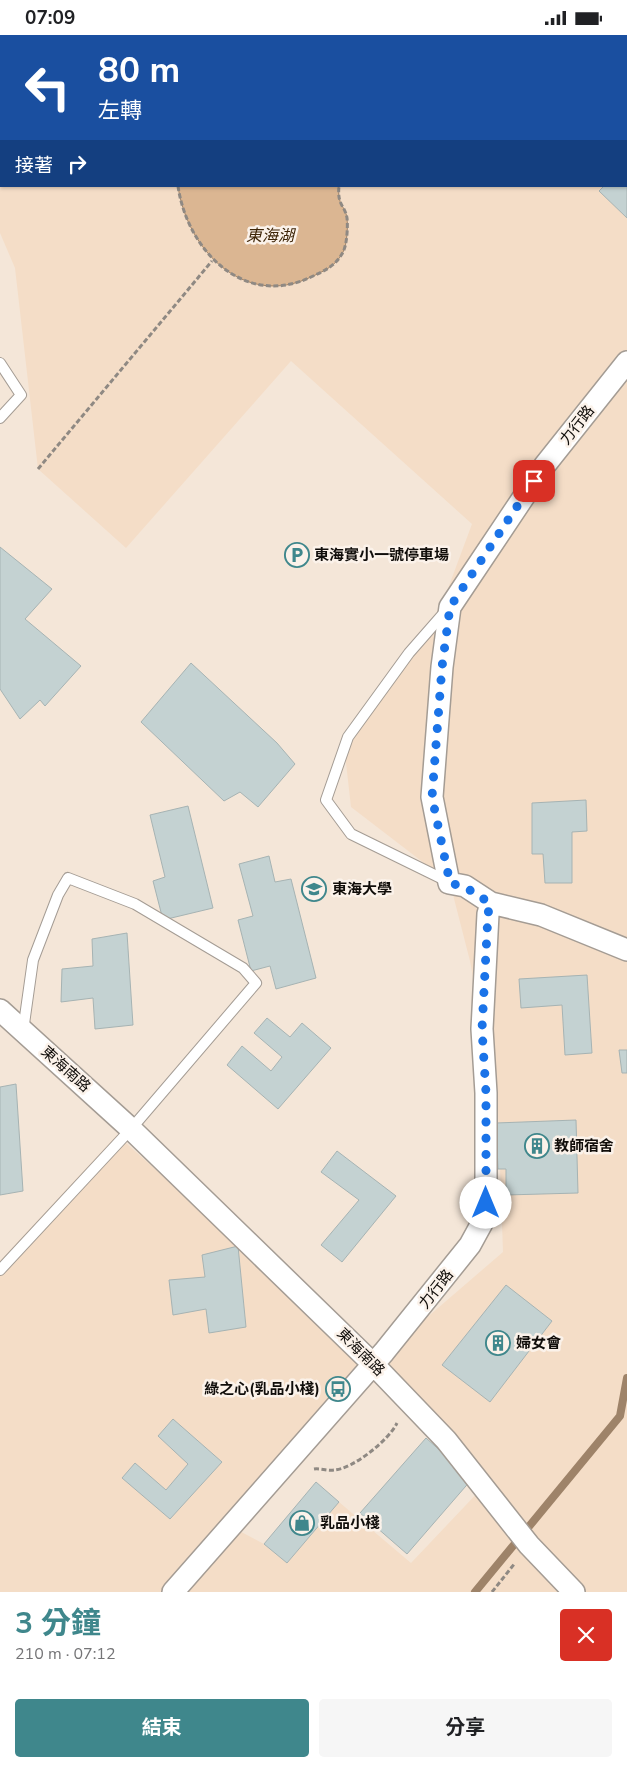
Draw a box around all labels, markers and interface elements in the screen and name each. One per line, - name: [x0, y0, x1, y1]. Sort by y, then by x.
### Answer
- text: 07:09: [25, 5, 75, 31]
- text: 80 m: [98, 47, 180, 94]
- icon: left: [15, 55, 80, 120]
- text: 左轉: [98, 96, 142, 126]
- icon: right: [63, 150, 91, 178]
- text: 接著: [15, 153, 53, 179]
- water label: 東海湖: [246, 225, 297, 247]
- street label: 力行路: [555, 401, 599, 449]
- pin: [513, 460, 555, 502]
- icon: arrive: [520, 467, 548, 495]
- parking icon: 東海實小一號停車場: [284, 542, 310, 568]
- place label: 東海實小一號停車場: [314, 545, 449, 565]
- school or university icon: 東海大學: [301, 876, 327, 902]
- place label: 東海大學: [332, 879, 392, 899]
- street label: 東海南路: [37, 1041, 95, 1097]
- building icon: 教師宿舍: [524, 1133, 550, 1159]
- place label: 教師宿舍: [554, 1136, 614, 1156]
- position arrow: [459, 1176, 511, 1228]
- street label: 力行路: [414, 1265, 458, 1313]
- street label: 東海南路: [333, 1324, 389, 1380]
- building icon: 婦女會: [485, 1330, 511, 1356]
- place label: 婦女會: [516, 1333, 561, 1353]
- bus stop icon: 綠之心(乳品小棧): [325, 1376, 351, 1402]
- place label: 綠之心(乳品小棧): [204, 1379, 320, 1399]
- shop icon: 乳品小棧: [289, 1510, 315, 1536]
- place label: 乳品小棧: [320, 1513, 380, 1533]
- text: 3 分鐘: [15, 1603, 101, 1644]
- button: close: [560, 1609, 612, 1661]
- text: 210 m · 07:12: [15, 1643, 116, 1665]
- button: 結束: [15, 1699, 309, 1757]
- button: 分享: [319, 1699, 612, 1757]

